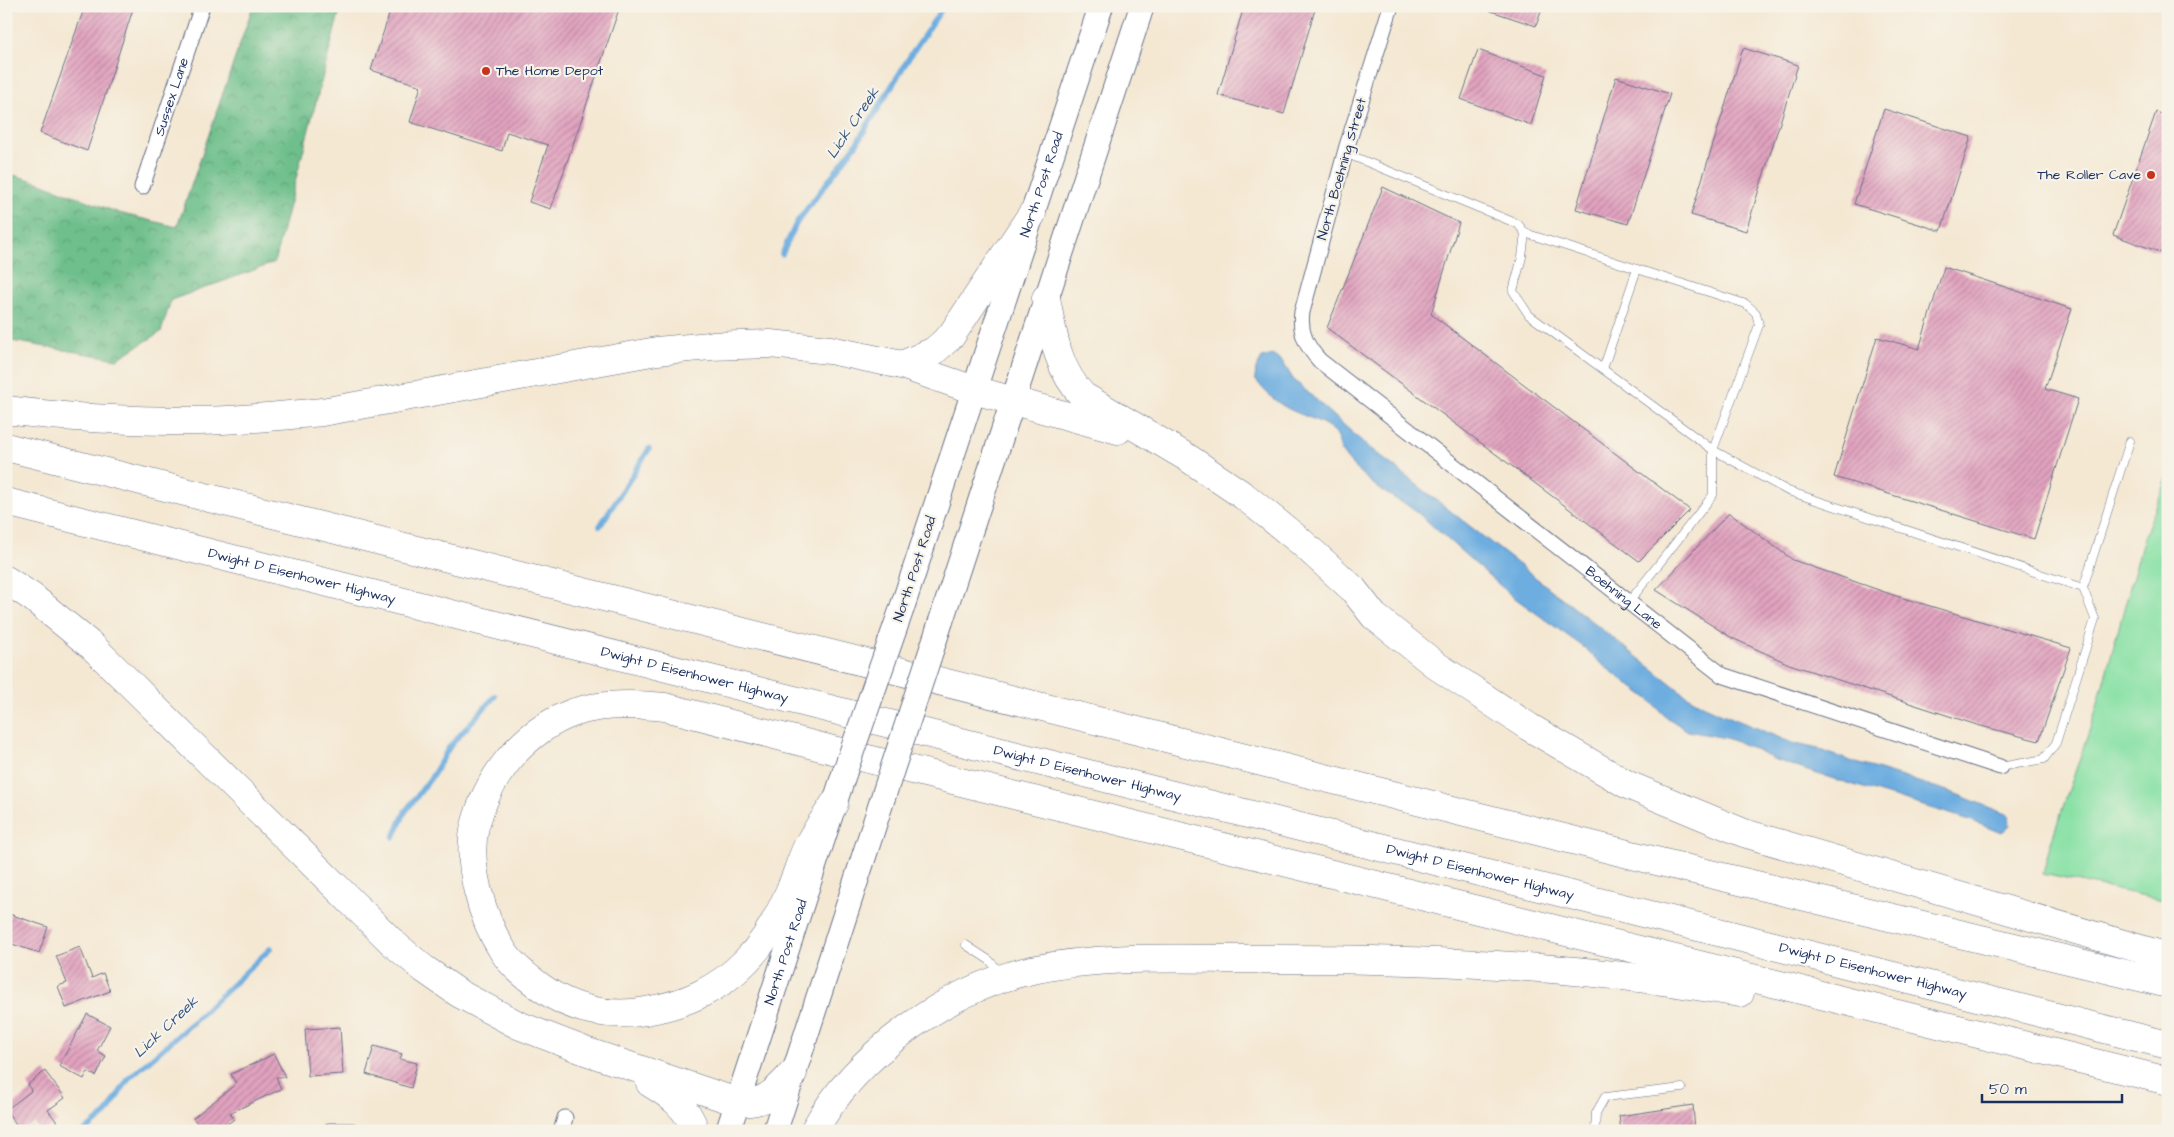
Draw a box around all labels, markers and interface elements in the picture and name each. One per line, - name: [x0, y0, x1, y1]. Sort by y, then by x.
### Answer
- street label: Sussex Lane: [150, 55, 194, 139]
- place label: The Home Depot: [496, 61, 604, 81]
- marker: The Home Depot: [480, 65, 492, 77]
- water label: Lick Creek: [821, 83, 885, 163]
- street label: North Boehning Street: [1312, 95, 1372, 242]
- street label: North Post Road: [1015, 129, 1069, 240]
- place label: The Roller Cave: [2037, 165, 2141, 185]
- marker: The Roller Cave: [2145, 169, 2157, 181]
- street label: North Post Road: [889, 514, 941, 624]
- street label: Dwight D Eisenhower Highway: [206, 543, 398, 610]
- street label: Boehning Lane: [1581, 562, 1666, 635]
- street label: Dwight D Eisenhower Highway: [599, 642, 791, 708]
- street label: Dwight D Eisenhower Highway: [992, 740, 1184, 807]
- street label: Dwight D Eisenhower Highway: [1384, 839, 1576, 905]
- street label: North Post Road: [760, 897, 813, 1008]
- street label: Dwight D Eisenhower Highway: [1777, 938, 1969, 1004]
- water label: Lick Creek: [129, 991, 204, 1063]
- scale bar: [1982, 1072, 2122, 1104]
- text: 50 m: [1989, 1079, 2027, 1100]

